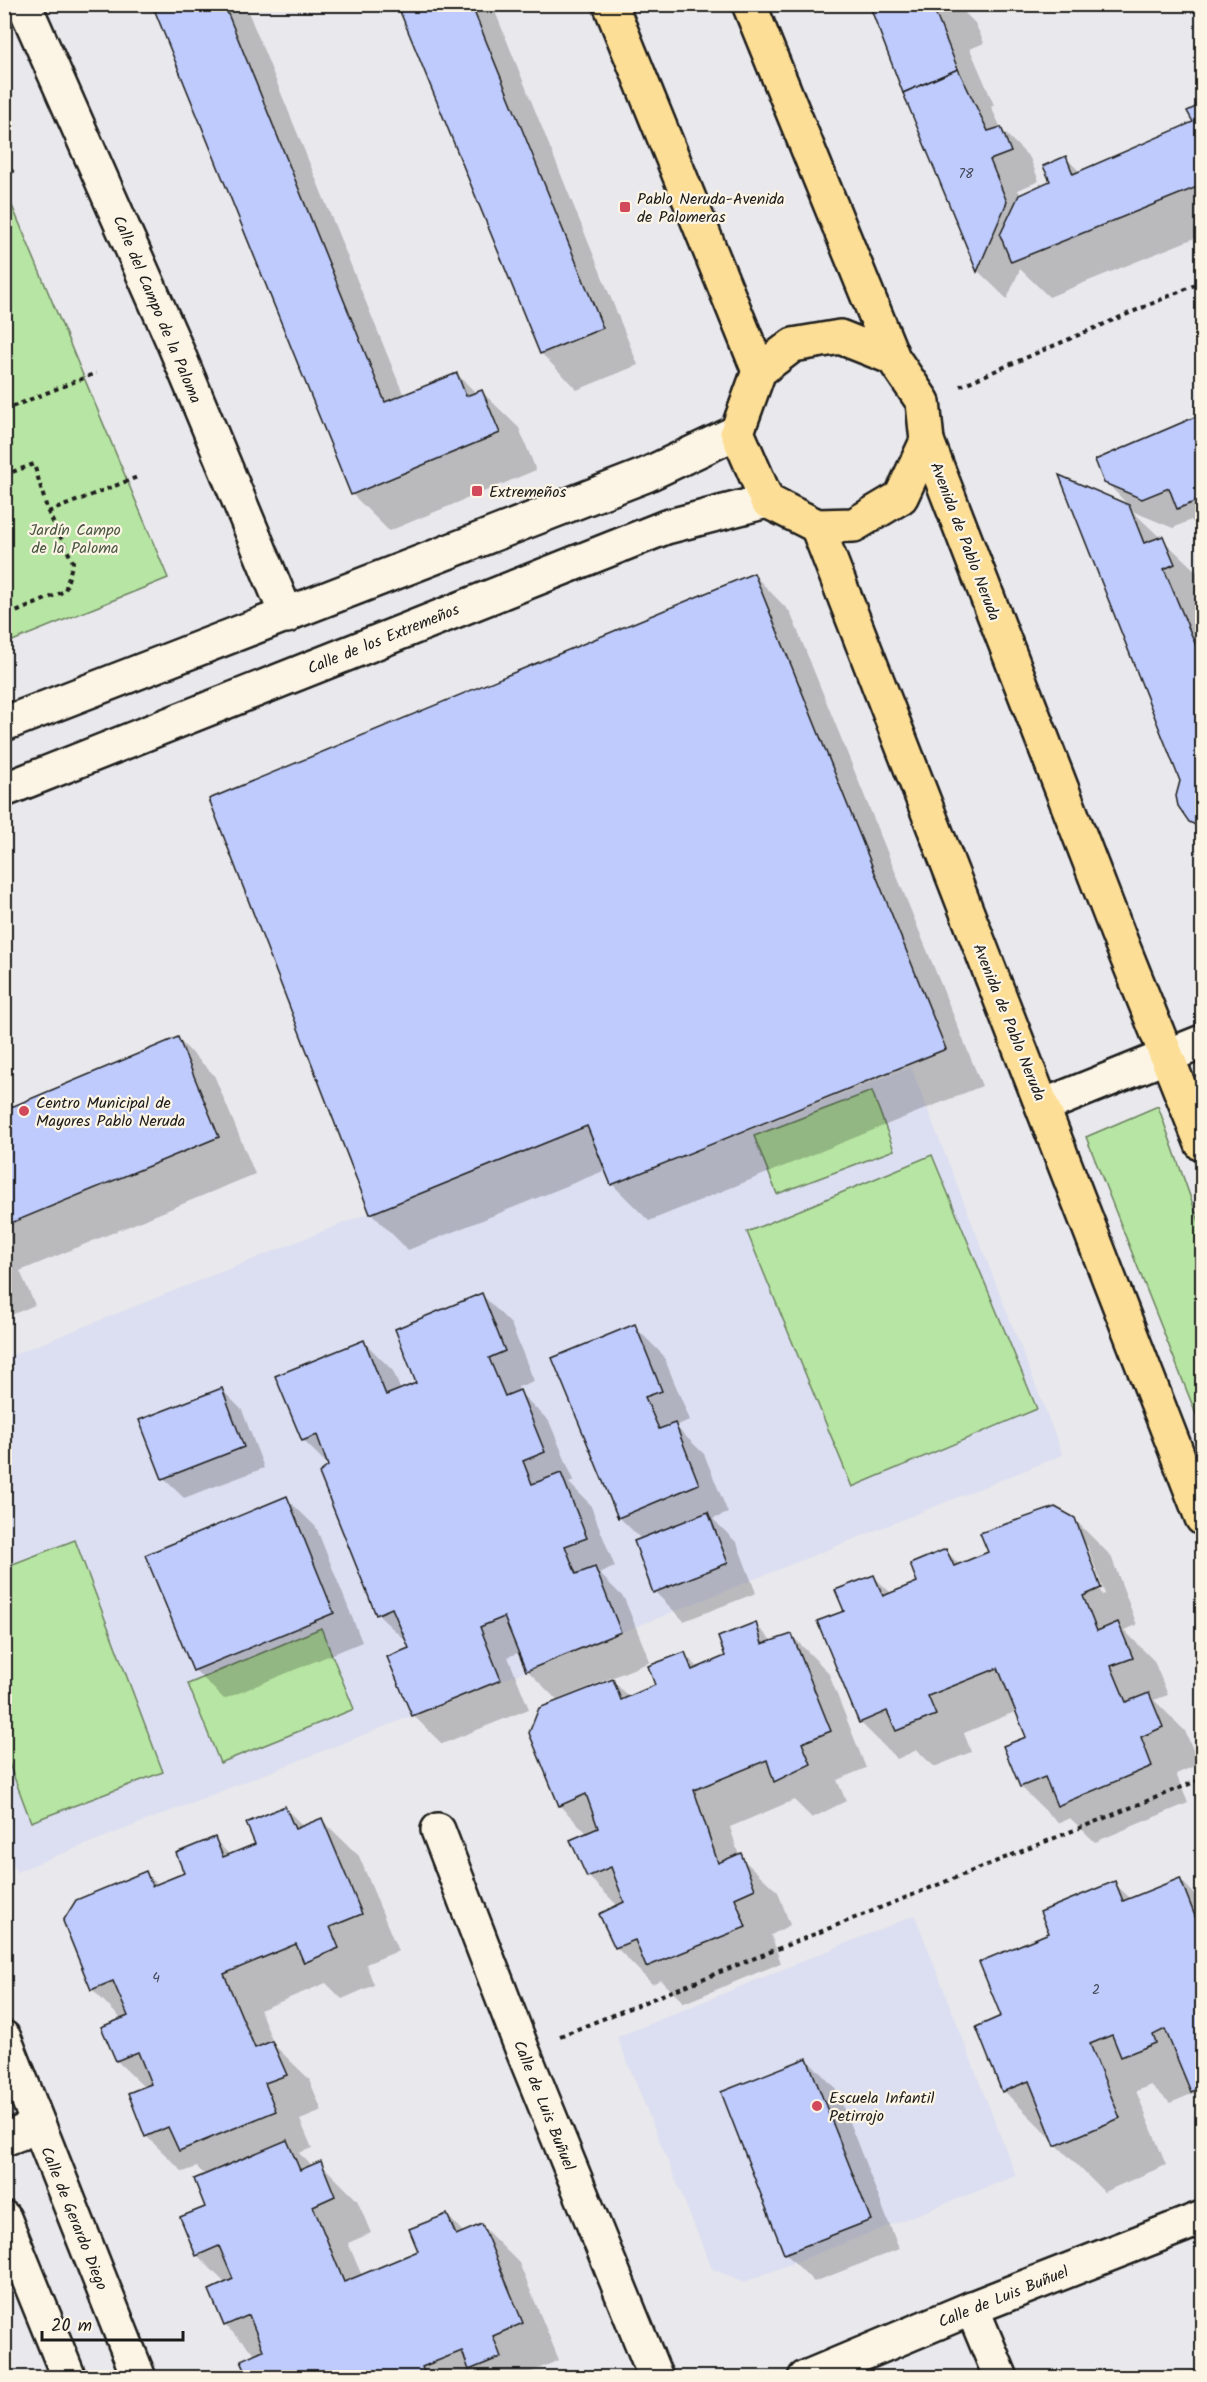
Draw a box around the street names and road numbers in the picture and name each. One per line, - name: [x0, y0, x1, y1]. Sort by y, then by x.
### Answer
- street label: Calle del Campo de la Paloma: [106, 212, 208, 408]
- street label: Avenida de Pablo Neruda: [923, 459, 1006, 625]
- street label: Calle de los Extremeños: [304, 597, 463, 681]
- street label: Avenida de Pablo Neruda: [966, 940, 1052, 1105]
- street label: Calle de Luis Buñuel: [506, 2037, 581, 2175]
- street label: Calle de Gerardo Diego: [33, 2143, 114, 2294]
- street label: Calle de Luis Buñuel: [935, 2260, 1073, 2335]

